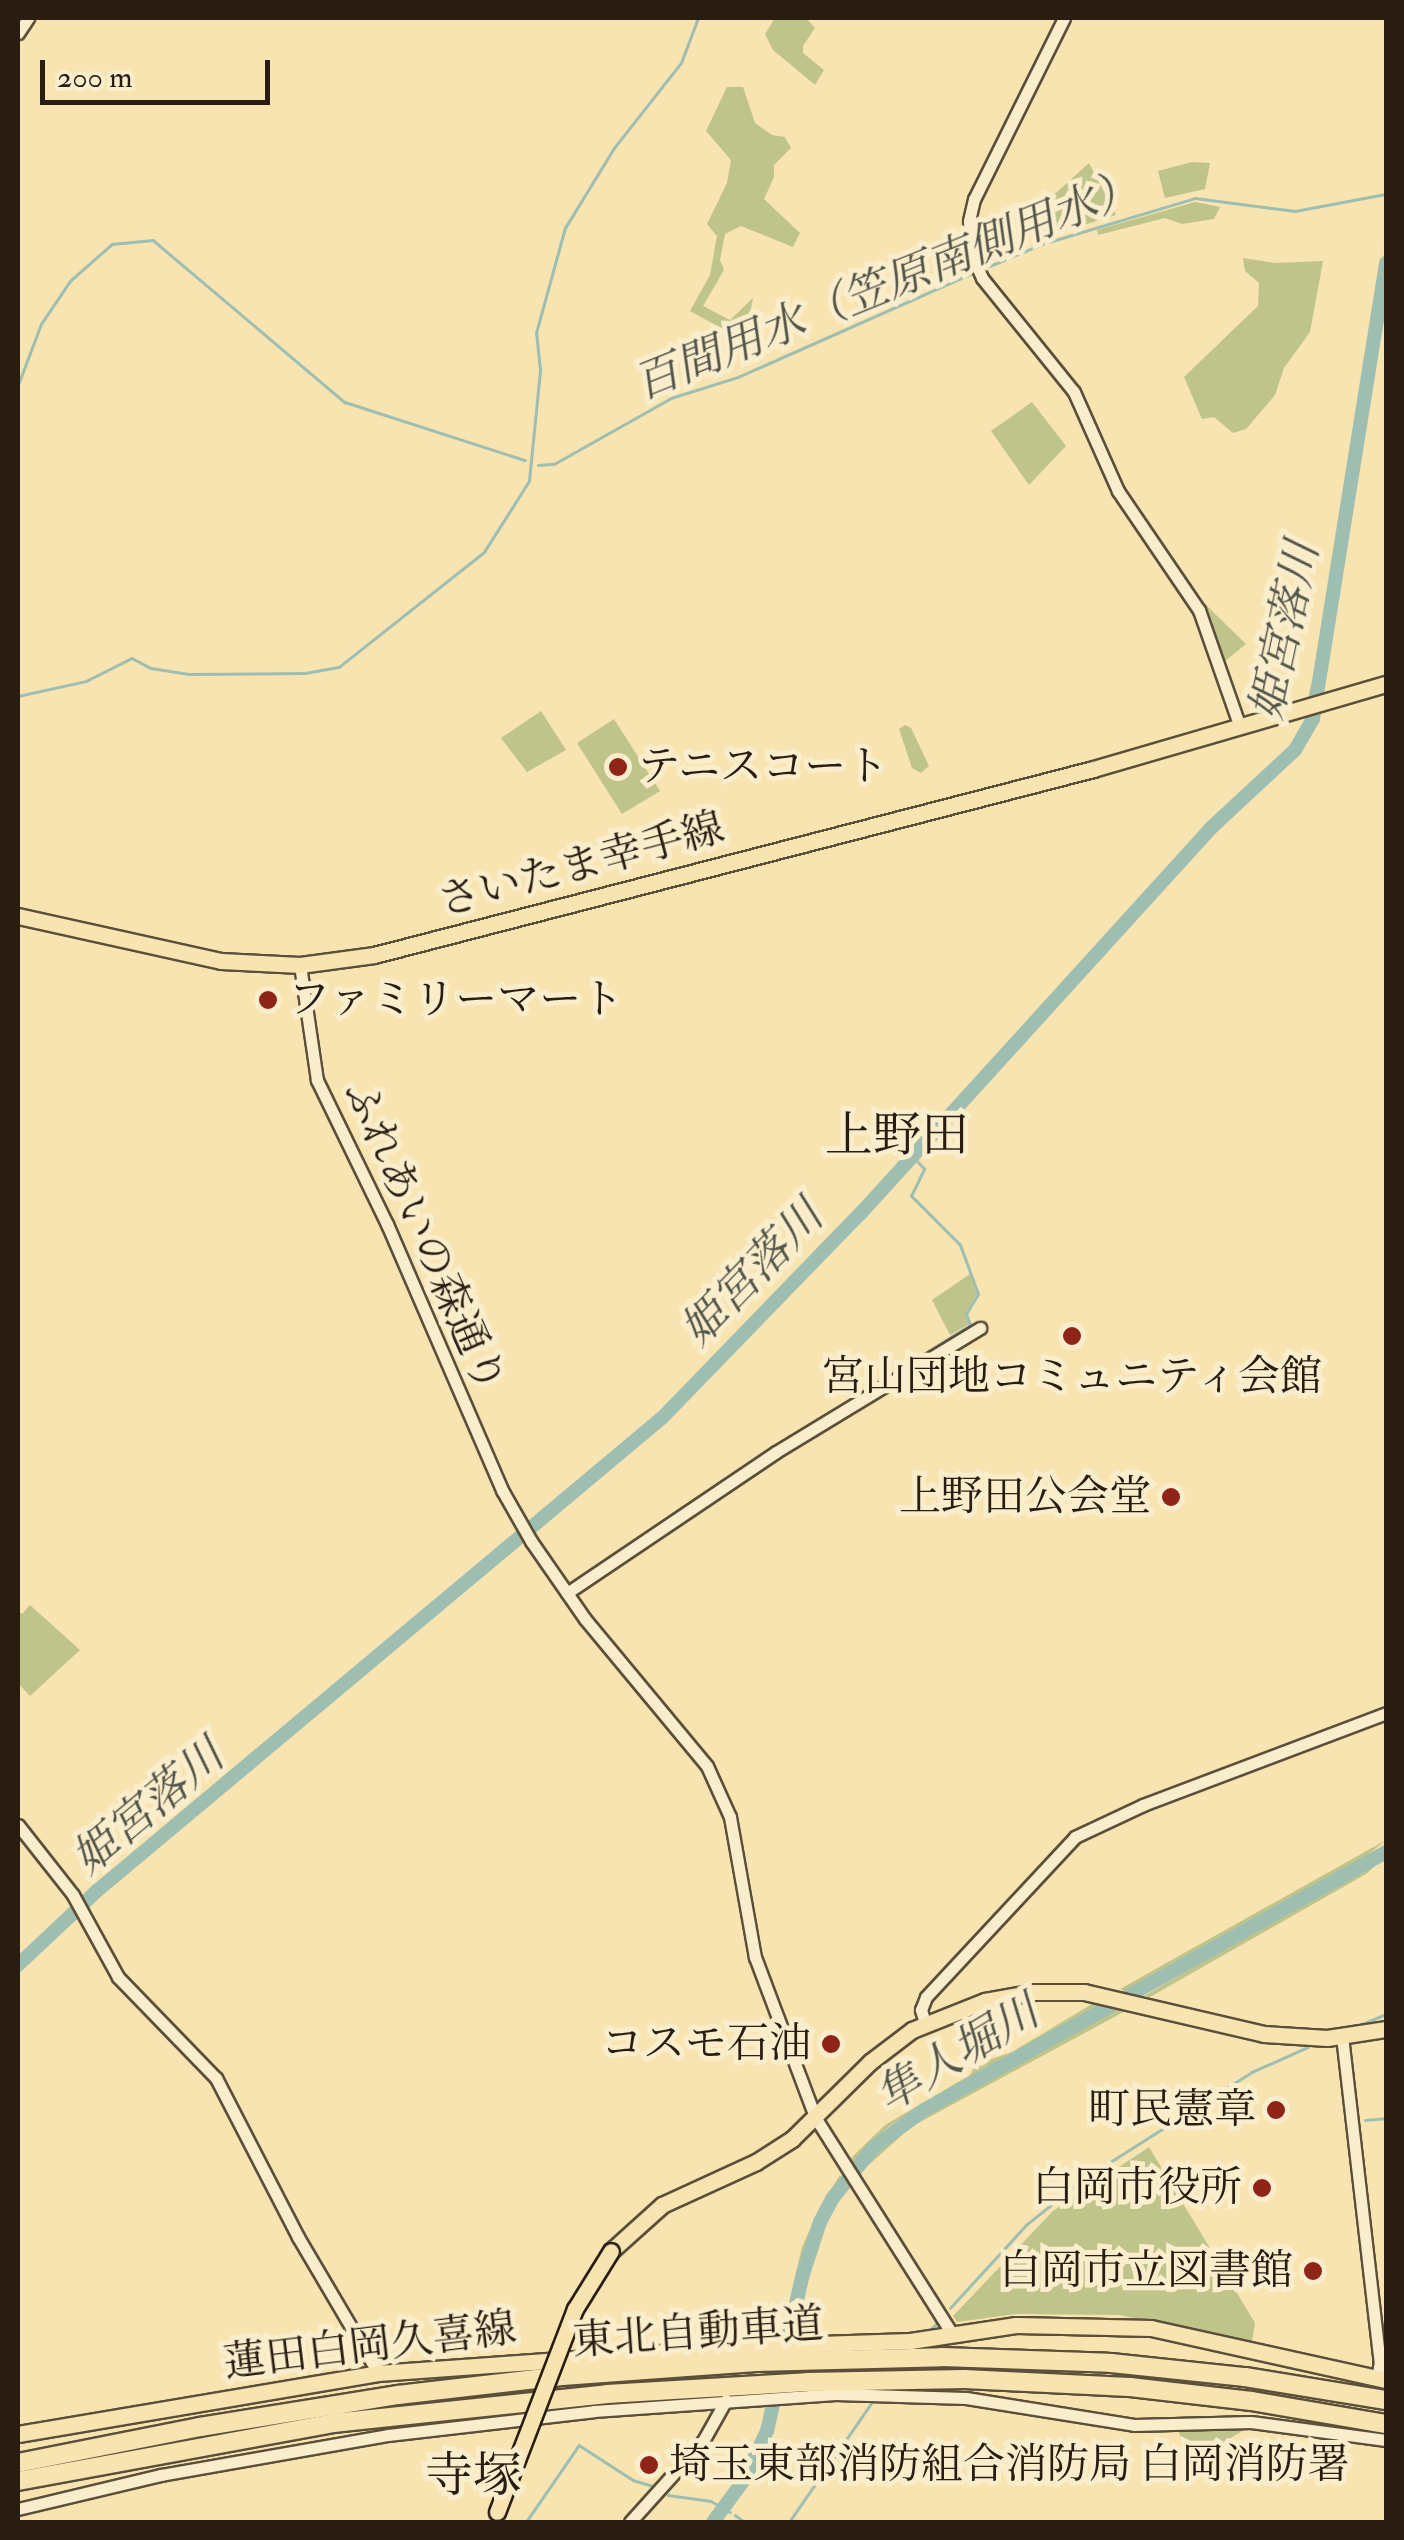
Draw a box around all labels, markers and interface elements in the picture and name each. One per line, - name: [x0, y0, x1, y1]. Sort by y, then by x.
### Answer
- scale bar: [45, 40, 275, 102]
- text: 200 m: [57, 59, 133, 96]
- water label: 百間用水（笠原南側用水）: [627, 160, 1147, 412]
- water label: 姫宮落川: [1241, 537, 1331, 725]
- place label: テニスコート: [638, 742, 890, 792]
- marker: テニスコート: [607, 756, 629, 778]
- street label: さいたま幸手線: [432, 803, 730, 927]
- place label: ファミリーマート: [288, 975, 624, 1025]
- marker: ファミリーマート: [257, 989, 279, 1011]
- street label: ふれあいの森通り: [333, 1073, 515, 1401]
- district label: 上野田: [825, 1108, 969, 1166]
- water label: 姫宮落川: [671, 1191, 835, 1357]
- marker: 宮山団地コミュニティ会館: [1061, 1325, 1083, 1347]
- place label: 宮山団地コミュニティ会館: [820, 1352, 1324, 1402]
- place label: 上野田公会堂: [899, 1472, 1151, 1522]
- marker: 上野田公会堂: [1160, 1486, 1182, 1508]
- water label: 姫宮落川: [63, 1729, 235, 1887]
- water label: 隼人堀川: [867, 1986, 1049, 2124]
- place label: コスモ石油: [601, 2019, 811, 2069]
- marker: コスモ石油: [820, 2033, 842, 2055]
- place label: 町民憲章: [1088, 2085, 1256, 2135]
- marker: 町民憲章: [1265, 2099, 1287, 2121]
- place label: 白岡市役所: [1032, 2163, 1242, 2213]
- marker: 白岡市役所: [1251, 2177, 1273, 2199]
- place label: 白岡市立図書館: [999, 2246, 1293, 2296]
- marker: 白岡市立図書館: [1302, 2260, 1324, 2282]
- street label: 東北自動車道: [571, 2299, 825, 2367]
- street label: 蓮田白岡久喜線: [221, 2303, 519, 2389]
- place label: 埼玉東部消防組合消防局 白岡消防署: [669, 2440, 1350, 2490]
- district label: 寺塚: [425, 2448, 521, 2506]
- marker: 埼玉東部消防組合消防局 白岡消防署: [638, 2454, 660, 2476]

